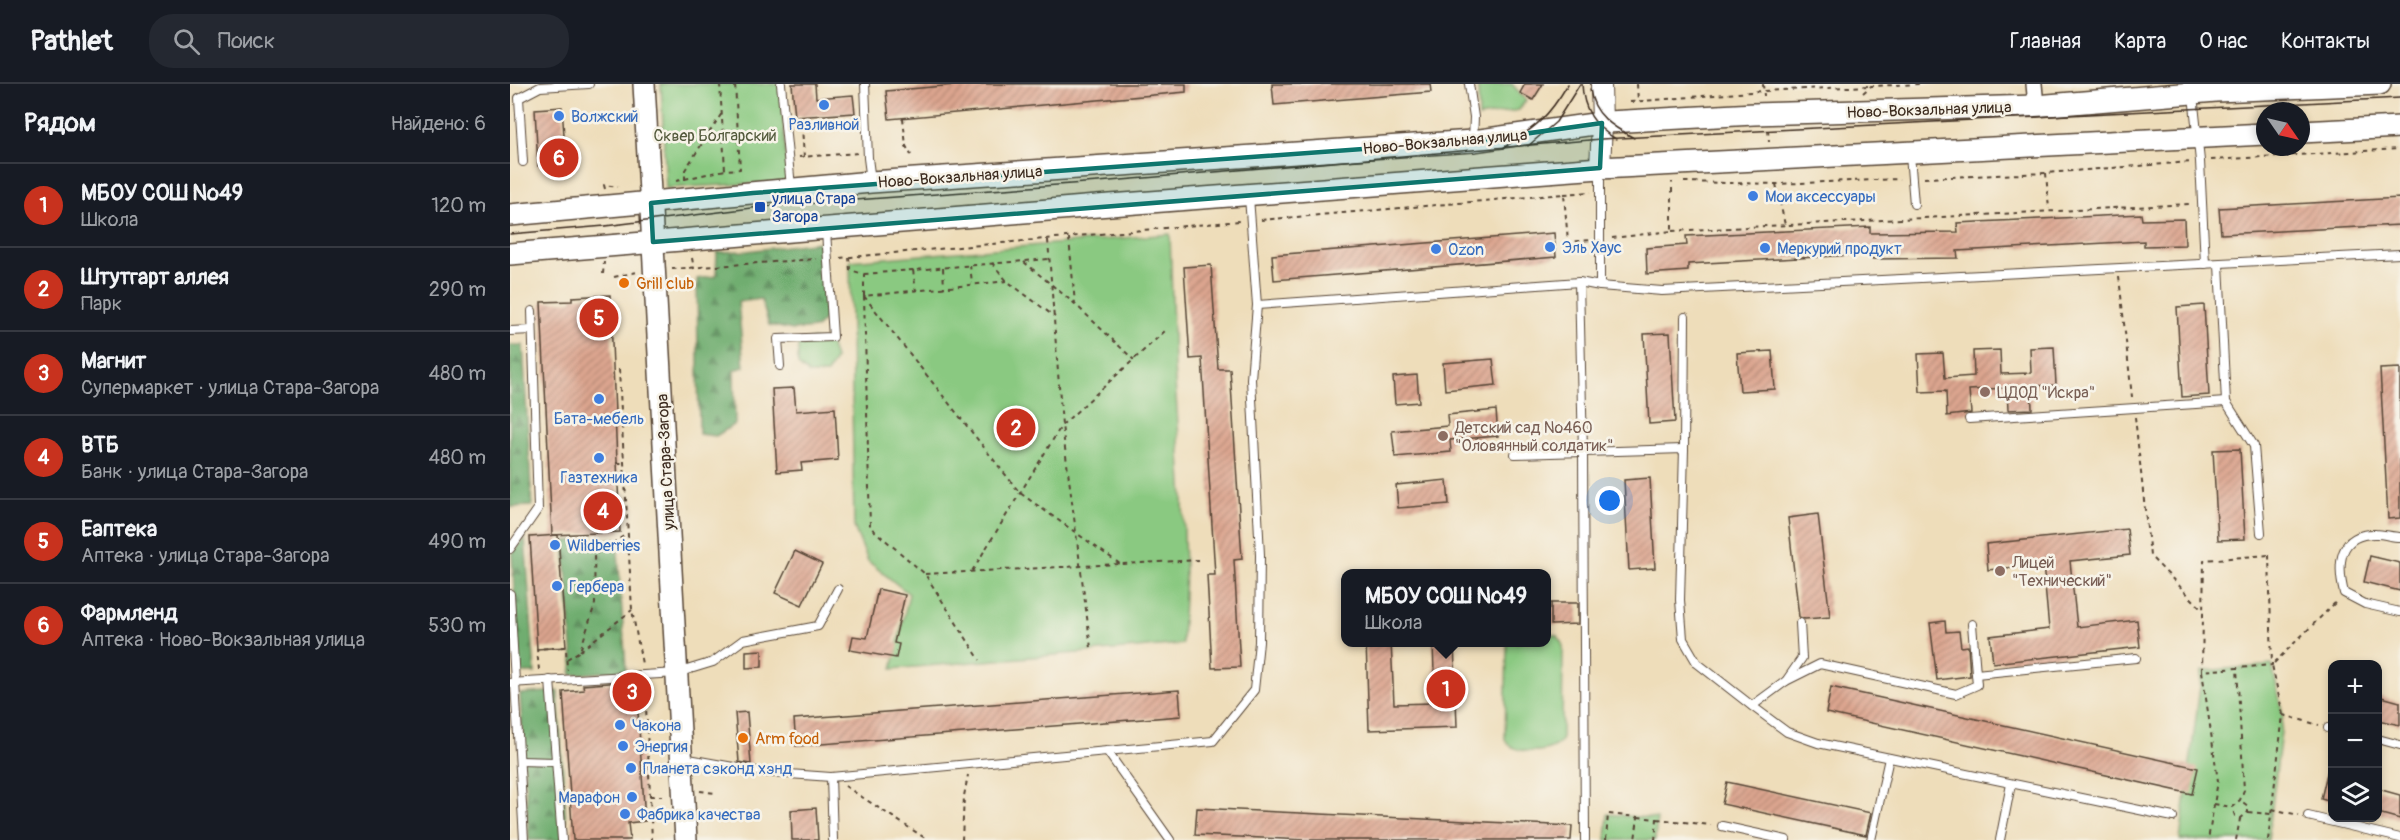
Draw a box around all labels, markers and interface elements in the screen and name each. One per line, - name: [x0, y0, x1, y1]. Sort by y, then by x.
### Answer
- search box: [149, 14, 569, 68]
- text: Pathlet: [30, 24, 113, 59]
- icon: search: [170, 25, 203, 58]
- text: Поиск: [218, 27, 275, 55]
- text: Главная: [2010, 28, 2081, 55]
- text: Карта: [2114, 28, 2166, 55]
- text: О нас: [2199, 28, 2248, 55]
- text: Контакты: [2281, 28, 2370, 55]
- street label: Ново-Вокзальная улица: [1846, 97, 2012, 123]
- marker: Разливной: [817, 98, 831, 112]
- north arrow: [2256, 102, 2310, 156]
- text: Рядом: [24, 107, 96, 139]
- place label: Волжский: [571, 107, 639, 127]
- marker: Волжский: [552, 109, 566, 123]
- text: Найдено: 6: [391, 111, 486, 136]
- place label: Разливной: [789, 115, 859, 135]
- street label: Ново-Вокзальная улица: [1362, 125, 1528, 159]
- park label: Сквер Болгарский: [653, 126, 777, 146]
- pin: 6: [539, 136, 578, 181]
- street label: Ново-Вокзальная улица: [877, 161, 1043, 193]
- text: МБОУ СОШ №49: [81, 179, 243, 207]
- place label: Мои аксессуары: [1765, 187, 1876, 207]
- place label: улица Стара Загора: [771, 189, 856, 227]
- marker: Мои аксессуары: [1746, 189, 1760, 203]
- text: 1: [40, 193, 47, 218]
- text: 120 m: [431, 193, 486, 218]
- marker: улица Стара Загора: [753, 200, 767, 214]
- text: Школа: [81, 207, 138, 232]
- place label: Эль Хаус: [1562, 238, 1622, 258]
- place label: Меркурий продукт: [1777, 239, 1902, 259]
- place label: Ozon: [1448, 240, 1484, 260]
- marker: Эль Хаус: [1543, 240, 1557, 254]
- marker: Меркурий продукт: [1758, 241, 1772, 255]
- marker: Ozon: [1429, 242, 1443, 256]
- text: Штутгарт аллея: [81, 263, 229, 291]
- place label: Grill club: [636, 274, 694, 294]
- marker: Grill club: [617, 276, 631, 290]
- text: 2: [38, 277, 49, 302]
- text: 290 m: [429, 277, 486, 302]
- text: Парк: [81, 291, 122, 316]
- pin: 5: [580, 296, 619, 340]
- text: Магнит: [81, 347, 146, 375]
- text: 3: [38, 361, 49, 386]
- text: 480 m: [429, 361, 486, 386]
- text: Супермаркет · улица Стара-Загора: [81, 375, 379, 400]
- place label: ЦДОД "Искра": [1997, 383, 2095, 403]
- marker: ЦДОД "Искра": [1978, 385, 1992, 399]
- marker: Бата-мебель: [592, 392, 606, 406]
- street label: улица Стара-Загора: [652, 393, 680, 532]
- pin: 2: [996, 406, 1036, 450]
- place label: Бата-мебель: [554, 409, 644, 429]
- place label: Детский сад №460 "Оловянный солдатик": [1454, 418, 1614, 456]
- marker: Детский сад №460 "Оловянный солдатик": [1436, 429, 1450, 443]
- text: ВТБ: [81, 431, 119, 459]
- text: 4: [38, 445, 49, 470]
- text: 480 m: [429, 445, 486, 470]
- marker: Газтехника: [592, 451, 606, 465]
- text: Банк · улица Стара-Загора: [81, 459, 308, 484]
- place label: Газтехника: [560, 468, 638, 488]
- your location: [1595, 486, 1624, 515]
- pin: 4: [584, 488, 622, 534]
- text: Еаптека: [81, 515, 157, 543]
- text: 5: [38, 529, 49, 554]
- text: 490 m: [428, 529, 486, 554]
- place label: Wildberries: [567, 536, 640, 556]
- marker: Wildberries: [548, 538, 562, 552]
- text: Аптека · улица Стара-Загора: [81, 543, 329, 568]
- place label: Лицей "Технический": [2011, 553, 2112, 591]
- marker: Лицей "Технический": [1993, 564, 2007, 578]
- popup: [1341, 569, 1551, 647]
- place label: Гербера: [569, 577, 624, 597]
- marker: Гербера: [550, 579, 564, 593]
- text: МБОУ СОШ №49: [1365, 582, 1527, 610]
- text: Фармленд: [81, 599, 177, 627]
- text: Школа: [1365, 610, 1422, 635]
- text: 6: [38, 613, 49, 638]
- text: 530 m: [428, 613, 486, 638]
- text: Аптека · Ново-Вокзальная улица: [81, 627, 365, 652]
- map controls: [2328, 660, 2382, 822]
- button: +: [2328, 660, 2382, 714]
- pin: 1: [1426, 666, 1466, 712]
- pin: 3: [612, 670, 652, 714]
- button: −: [2328, 714, 2382, 768]
- place label: Чакона: [632, 716, 681, 736]
- marker: Чакона: [613, 718, 627, 732]
- place label: Arm food: [755, 729, 819, 749]
- marker: Arm food: [736, 731, 750, 745]
- place label: Энергия: [635, 737, 688, 757]
- marker: Энергия: [616, 739, 630, 753]
- place label: Планета сэконд хэнд: [643, 759, 792, 779]
- marker: Планета сэконд хэнд: [624, 761, 638, 775]
- button: layers: [2328, 768, 2382, 822]
- place label: Марафон: [558, 788, 620, 808]
- marker: Марафон: [625, 790, 639, 804]
- place label: Фабрика качества: [637, 805, 761, 825]
- marker: Фабрика качества: [618, 807, 632, 821]

